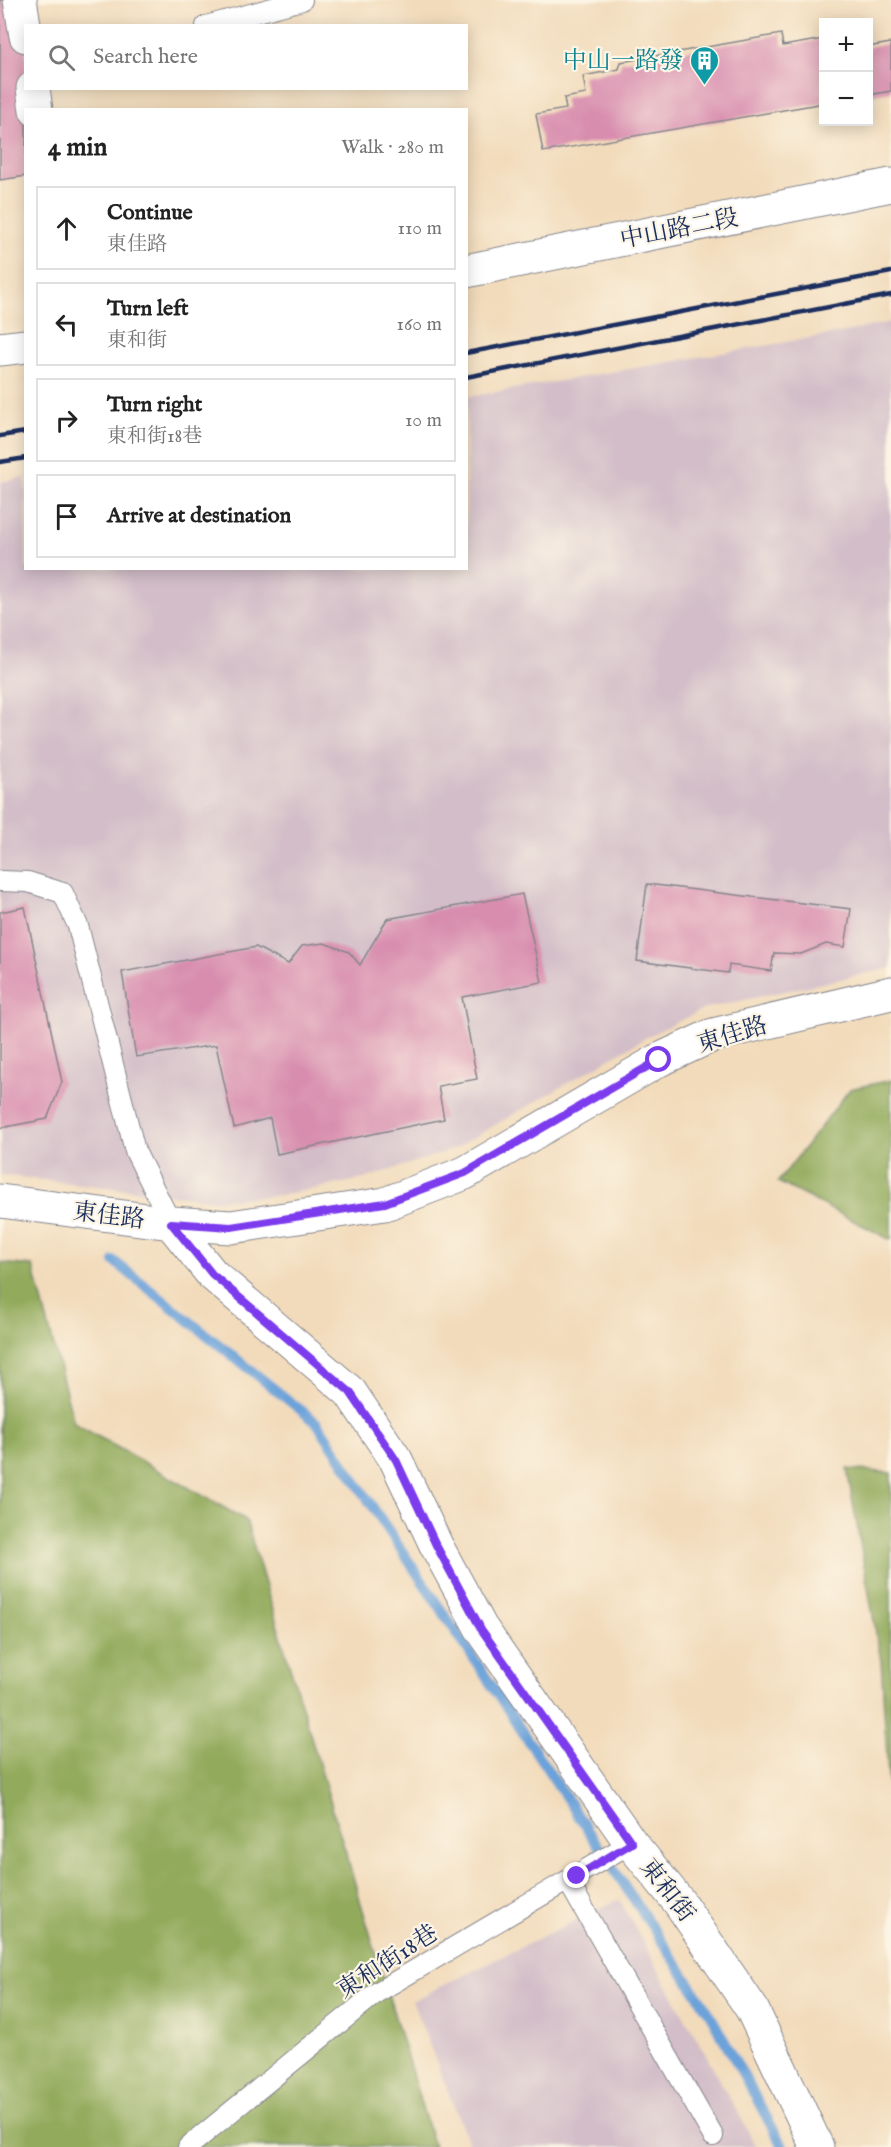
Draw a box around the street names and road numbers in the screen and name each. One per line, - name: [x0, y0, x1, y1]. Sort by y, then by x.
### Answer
- street label: 中山路二段: [617, 203, 741, 256]
- street label: 東佳路: [693, 1010, 771, 1061]
- street label: 東佳路: [71, 1197, 146, 1236]
- street label: 東和街: [632, 1853, 701, 1929]
- street label: 東和街18巷: [331, 1918, 444, 2006]

